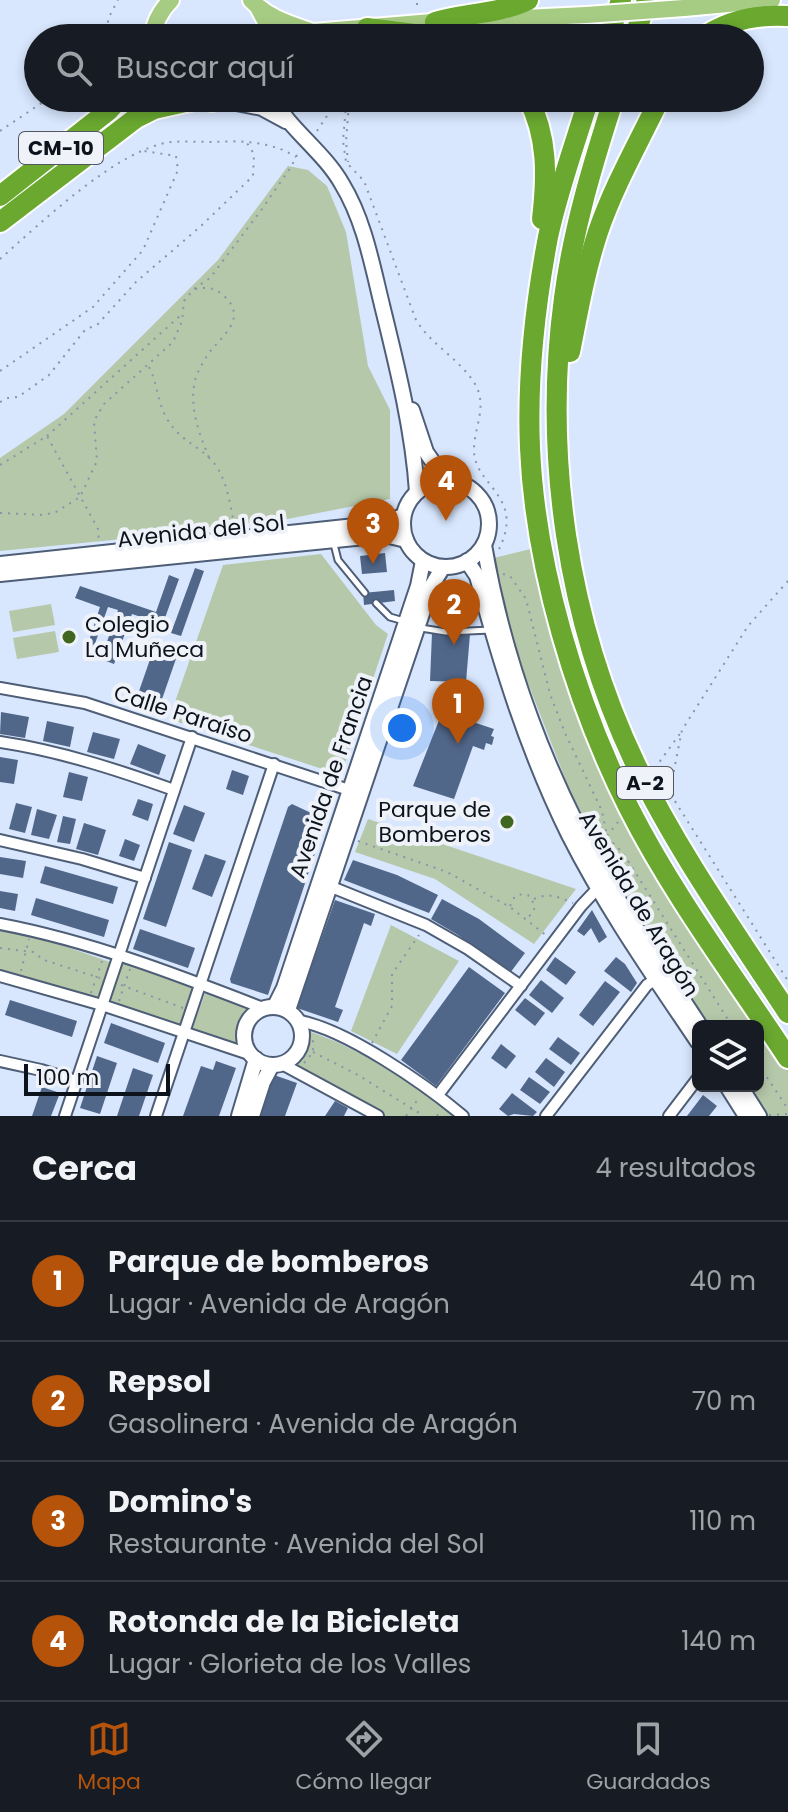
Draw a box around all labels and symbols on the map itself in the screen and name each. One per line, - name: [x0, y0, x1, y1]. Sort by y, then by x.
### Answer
- road number: CM-10: [19, 132, 103, 164]
- pin: 4: [420, 455, 472, 521]
- pin: 3: [347, 498, 399, 564]
- street label: Avenida del Sol: [116, 507, 286, 555]
- pin: 2: [428, 579, 480, 645]
- place label: Colegio La Muñeca: [85, 609, 204, 665]
- marker: Colegio La Muñeca: [60, 628, 78, 646]
- street label: Avenida de Francia: [282, 672, 380, 882]
- street label: Calle Paraíso: [110, 677, 256, 751]
- pin: 1: [432, 678, 484, 744]
- your location: [382, 708, 422, 748]
- road number: A-2: [617, 767, 673, 799]
- place label: Parque de Bomberos: [378, 794, 491, 850]
- street label: Avenida de Aragón: [571, 805, 707, 1003]
- marker: Parque de Bomberos: [498, 813, 516, 831]
- scale bar: [24, 1060, 170, 1096]

